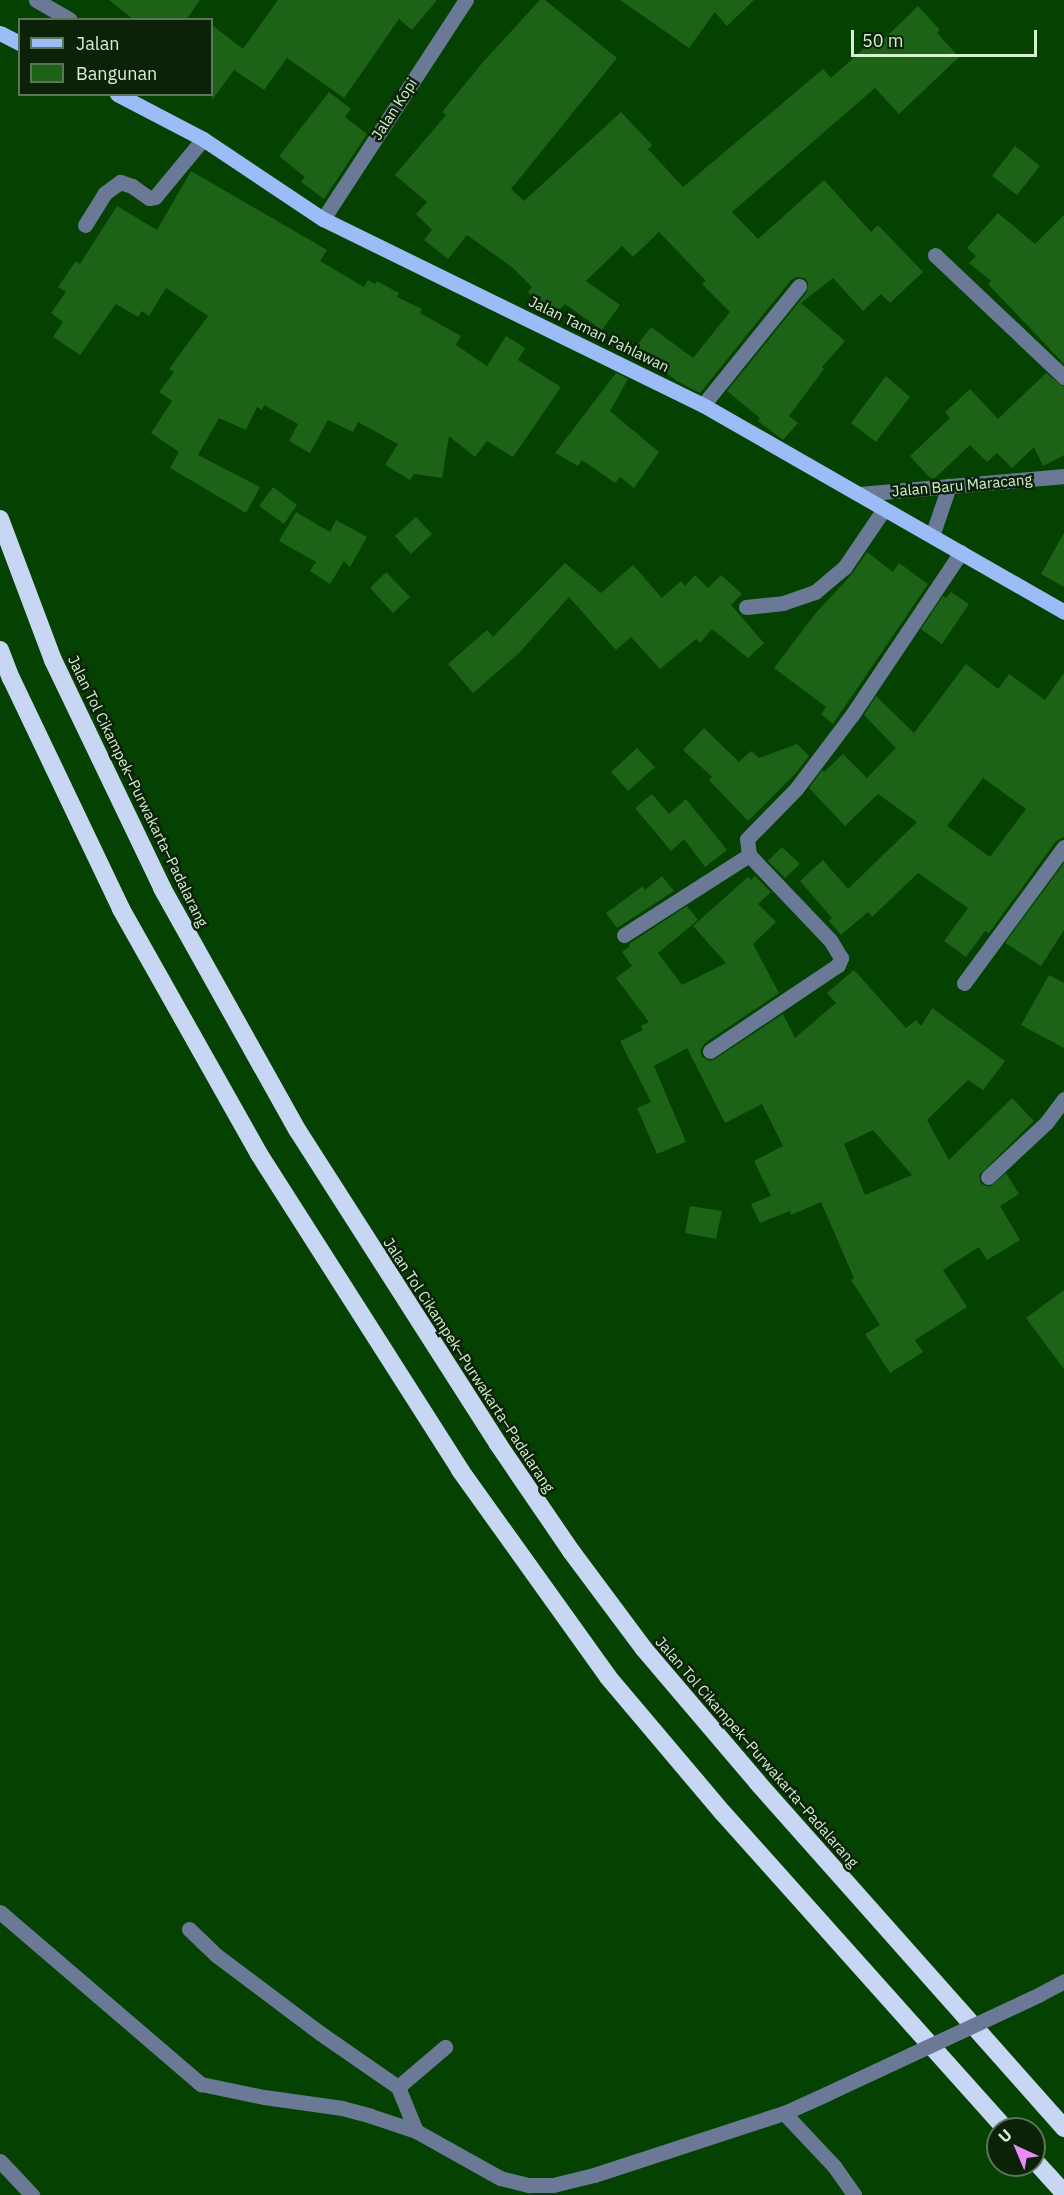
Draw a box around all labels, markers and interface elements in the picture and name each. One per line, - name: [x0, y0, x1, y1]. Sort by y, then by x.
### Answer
- legend: [18, 18, 213, 96]
- scale bar: [854, 18, 1040, 56]
- text: 50 m: [862, 29, 904, 52]
- text: Jalan: [76, 32, 120, 55]
- text: Bangunan: [76, 62, 157, 85]
- street label: Jalan Kopi: [367, 75, 421, 143]
- street label: Jalan Taman Pahlawan: [526, 292, 672, 376]
- street label: Jalan Baru Maracang: [891, 470, 1033, 500]
- street label: Jalan Tol Cikampek–Purwakarta–Padalarang: [64, 652, 212, 930]
- street label: Jalan Tol Cikampek–Purwakarta–Padalarang: [380, 1234, 558, 1496]
- street label: Jalan Tol Cikampek–Purwakarta–Padalarang: [652, 1633, 862, 1871]
- north arrow: [986, 2117, 1046, 2177]
- text: U: [994, 2124, 1016, 2147]

